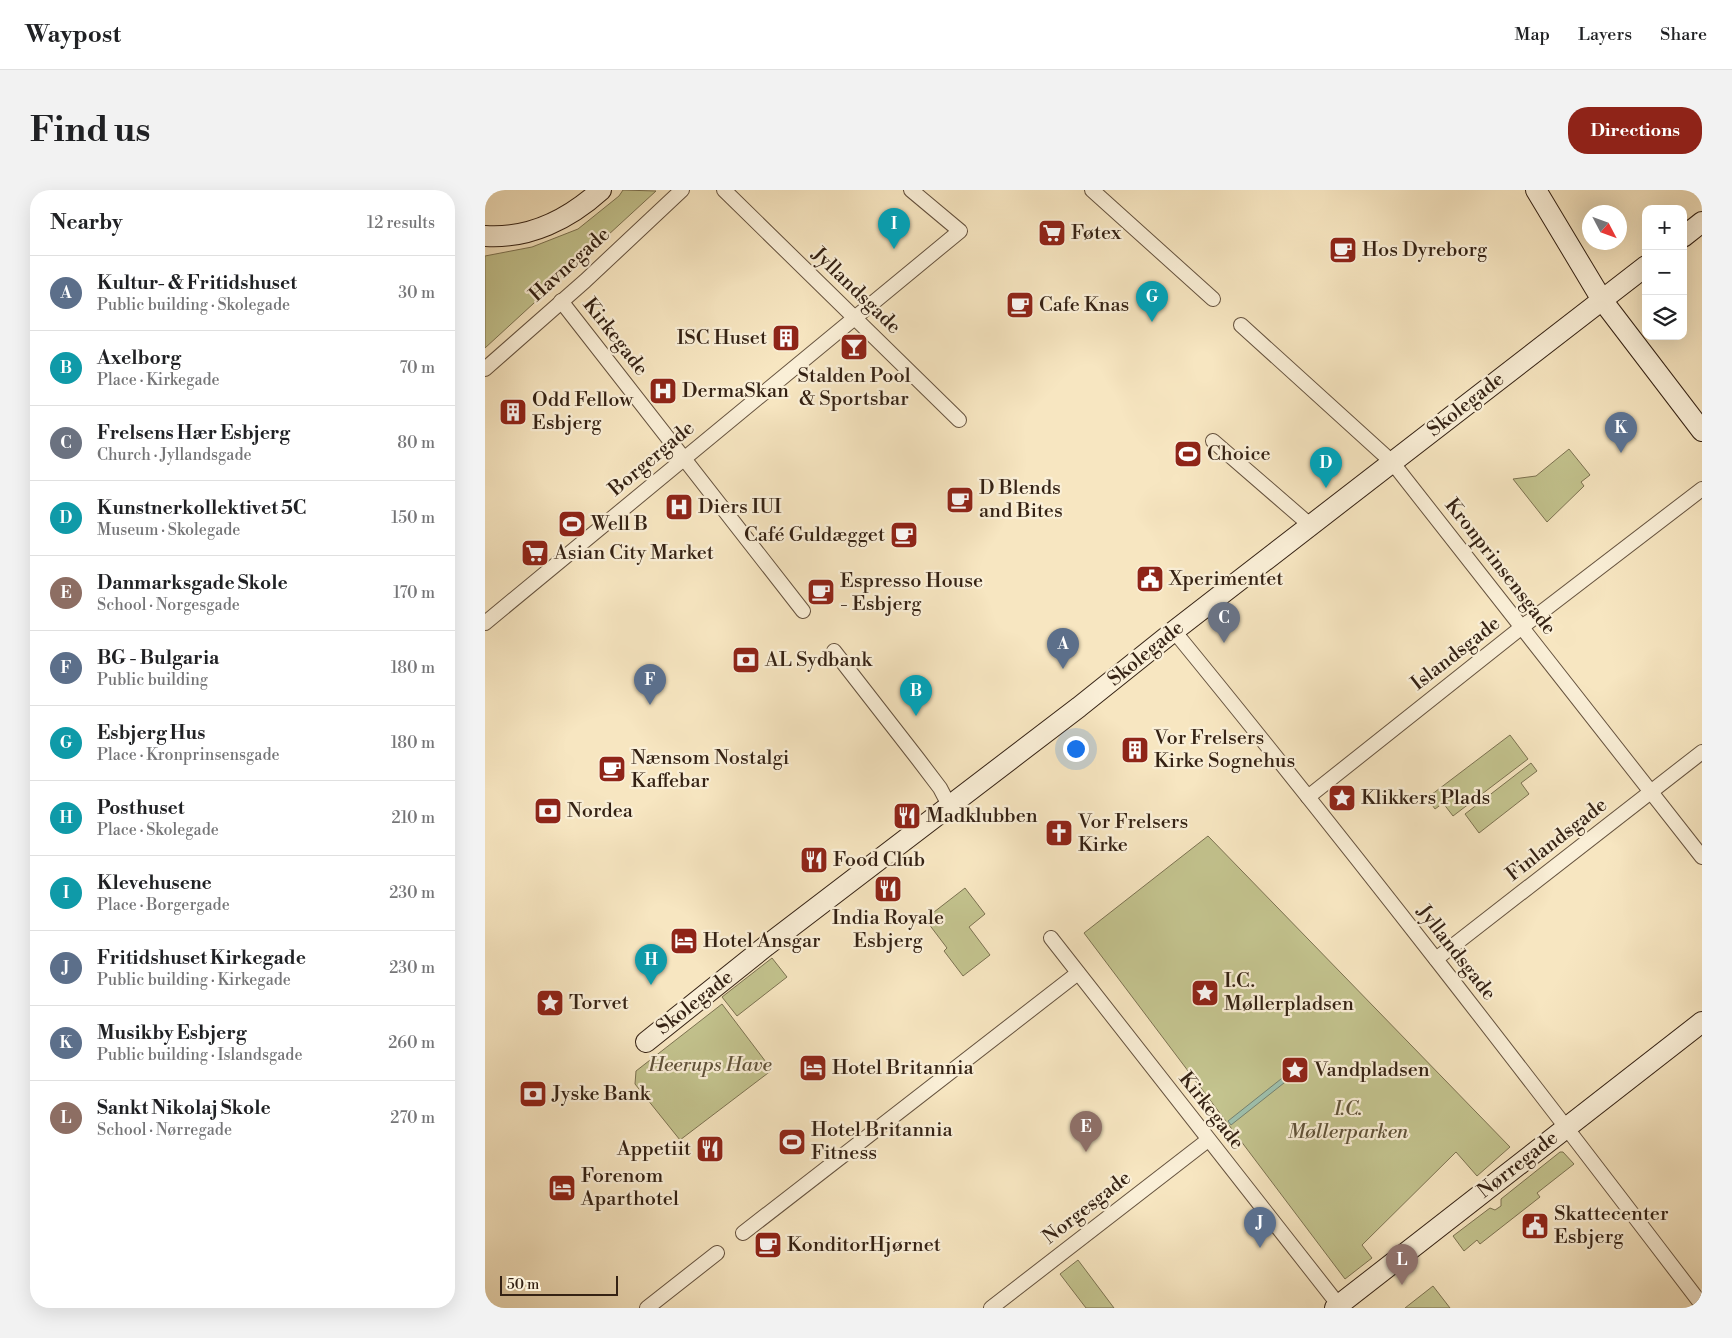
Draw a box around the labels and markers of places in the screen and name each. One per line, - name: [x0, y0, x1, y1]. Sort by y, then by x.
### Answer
- pin: I: [878, 208, 910, 249]
- supermarket icon: Føtex: [1037, 218, 1067, 248]
- place label: Føtex: [1071, 221, 1122, 246]
- cafe icon: Hos Dyreborg: [1328, 235, 1358, 265]
- place label: Hos Dyreborg: [1362, 238, 1488, 263]
- pin: G: [1136, 281, 1168, 322]
- cafe icon: Cafe Knas: [1005, 290, 1035, 320]
- place label: Cafe Knas: [1039, 293, 1129, 318]
- building icon: ISC Huset: [771, 323, 801, 353]
- place label: ISC Huset: [677, 326, 767, 351]
- bar icon: Stalden Pool & Sportsbar: [839, 332, 869, 362]
- place label: Stalden Pool & Sportsbar: [797, 364, 911, 412]
- hospital icon: DermaSkan: [648, 376, 678, 406]
- place label: DermaSkan: [682, 379, 789, 404]
- place label: Odd Fellow Esbjerg: [532, 388, 634, 436]
- building icon: Odd Fellow Esbjerg: [498, 397, 528, 427]
- pin: K: [1605, 412, 1637, 453]
- sports icon: Choice: [1173, 439, 1203, 469]
- place label: Choice: [1207, 442, 1271, 467]
- pin: D: [1310, 447, 1342, 488]
- place label: D Blends and Bites: [979, 476, 1063, 524]
- cafe icon: D Blends and Bites: [945, 485, 975, 515]
- hospital icon: Diers IUI: [664, 492, 694, 522]
- place label: Diers IUI: [698, 495, 782, 520]
- sports icon: Well B: [557, 509, 587, 539]
- place label: Well B: [590, 512, 648, 537]
- cafe icon: Café Guldægget: [889, 520, 919, 550]
- place label: Café Guldægget: [744, 523, 885, 548]
- supermarket icon: Asian City Market: [520, 538, 550, 568]
- place label: Asian City Market: [553, 541, 714, 566]
- public building icon: Xperimentet: [1135, 564, 1165, 594]
- place label: Xperimentet: [1168, 567, 1283, 592]
- place label: Espresso House - Esbjerg: [840, 569, 983, 617]
- cafe icon: Espresso House - Esbjerg: [806, 577, 836, 607]
- pin: C: [1208, 602, 1240, 643]
- pin: A: [1047, 628, 1079, 669]
- bank icon: AL Sydbank: [731, 645, 761, 675]
- place label: AL Sydbank: [764, 648, 873, 673]
- pin: F: [634, 664, 666, 705]
- pin: B: [900, 675, 932, 716]
- place label: Vor Frelsers Kirke Sognehus: [1153, 726, 1295, 774]
- building icon: Vor Frelsers Kirke Sognehus: [1120, 735, 1150, 765]
- place label: Nænsom Nostalgi Kaffebar: [631, 746, 790, 794]
- cafe icon: Nænsom Nostalgi Kaffebar: [597, 754, 627, 784]
- place icon: Klikkers Plads: [1327, 783, 1357, 813]
- place label: Klikkers Plads: [1361, 786, 1490, 811]
- bank icon: Nordea: [533, 796, 563, 826]
- place label: Nordea: [567, 799, 634, 824]
- restaurant icon: Madklubben: [892, 801, 922, 831]
- place label: Madklubben: [926, 804, 1038, 829]
- place label: Vor Frelsers Kirke: [1077, 810, 1188, 858]
- church icon: Vor Frelsers Kirke: [1044, 818, 1074, 848]
- restaurant icon: Food Club: [799, 845, 829, 875]
- place label: Food Club: [833, 848, 925, 873]
- restaurant icon: India Royale Esbjerg: [873, 874, 903, 904]
- place label: India Royale Esbjerg: [832, 906, 944, 954]
- hotel icon: Hotel Ansgar: [669, 926, 699, 956]
- place label: Hotel Ansgar: [703, 929, 821, 954]
- pin: H: [635, 944, 667, 985]
- place label: I.C. Møllerpladsen: [1224, 969, 1354, 1017]
- place icon: I.C. Møllerpladsen: [1190, 978, 1220, 1008]
- place icon: Torvet: [535, 988, 565, 1018]
- place label: Torvet: [569, 991, 629, 1016]
- hotel icon: Hotel Britannia: [798, 1053, 828, 1083]
- place icon: Vandpladsen: [1280, 1055, 1310, 1085]
- place label: Hotel Britannia: [832, 1056, 975, 1081]
- place label: Vandpladsen: [1313, 1058, 1430, 1083]
- bank icon: Jyske Bank: [518, 1079, 548, 1109]
- place label: Jyske Bank: [551, 1082, 652, 1107]
- pin: E: [1070, 1111, 1102, 1152]
- place label: Hotel Britannia Fitness: [811, 1118, 954, 1166]
- sports icon: Hotel Britannia Fitness: [777, 1127, 807, 1157]
- restaurant icon: Appetiit: [695, 1134, 725, 1164]
- place label: Appetiit: [616, 1137, 691, 1162]
- place label: Forenom Aparthotel: [580, 1164, 679, 1212]
- hotel icon: Forenom Aparthotel: [547, 1173, 577, 1203]
- place label: Skattecenter Esbjerg: [1554, 1202, 1669, 1250]
- pin: J: [1244, 1207, 1276, 1248]
- public building icon: Skattecenter Esbjerg: [1520, 1211, 1550, 1241]
- cafe icon: KonditorHjørnet: [753, 1230, 783, 1260]
- place label: KonditorHjørnet: [787, 1233, 941, 1258]
- pin: L: [1386, 1244, 1418, 1285]

